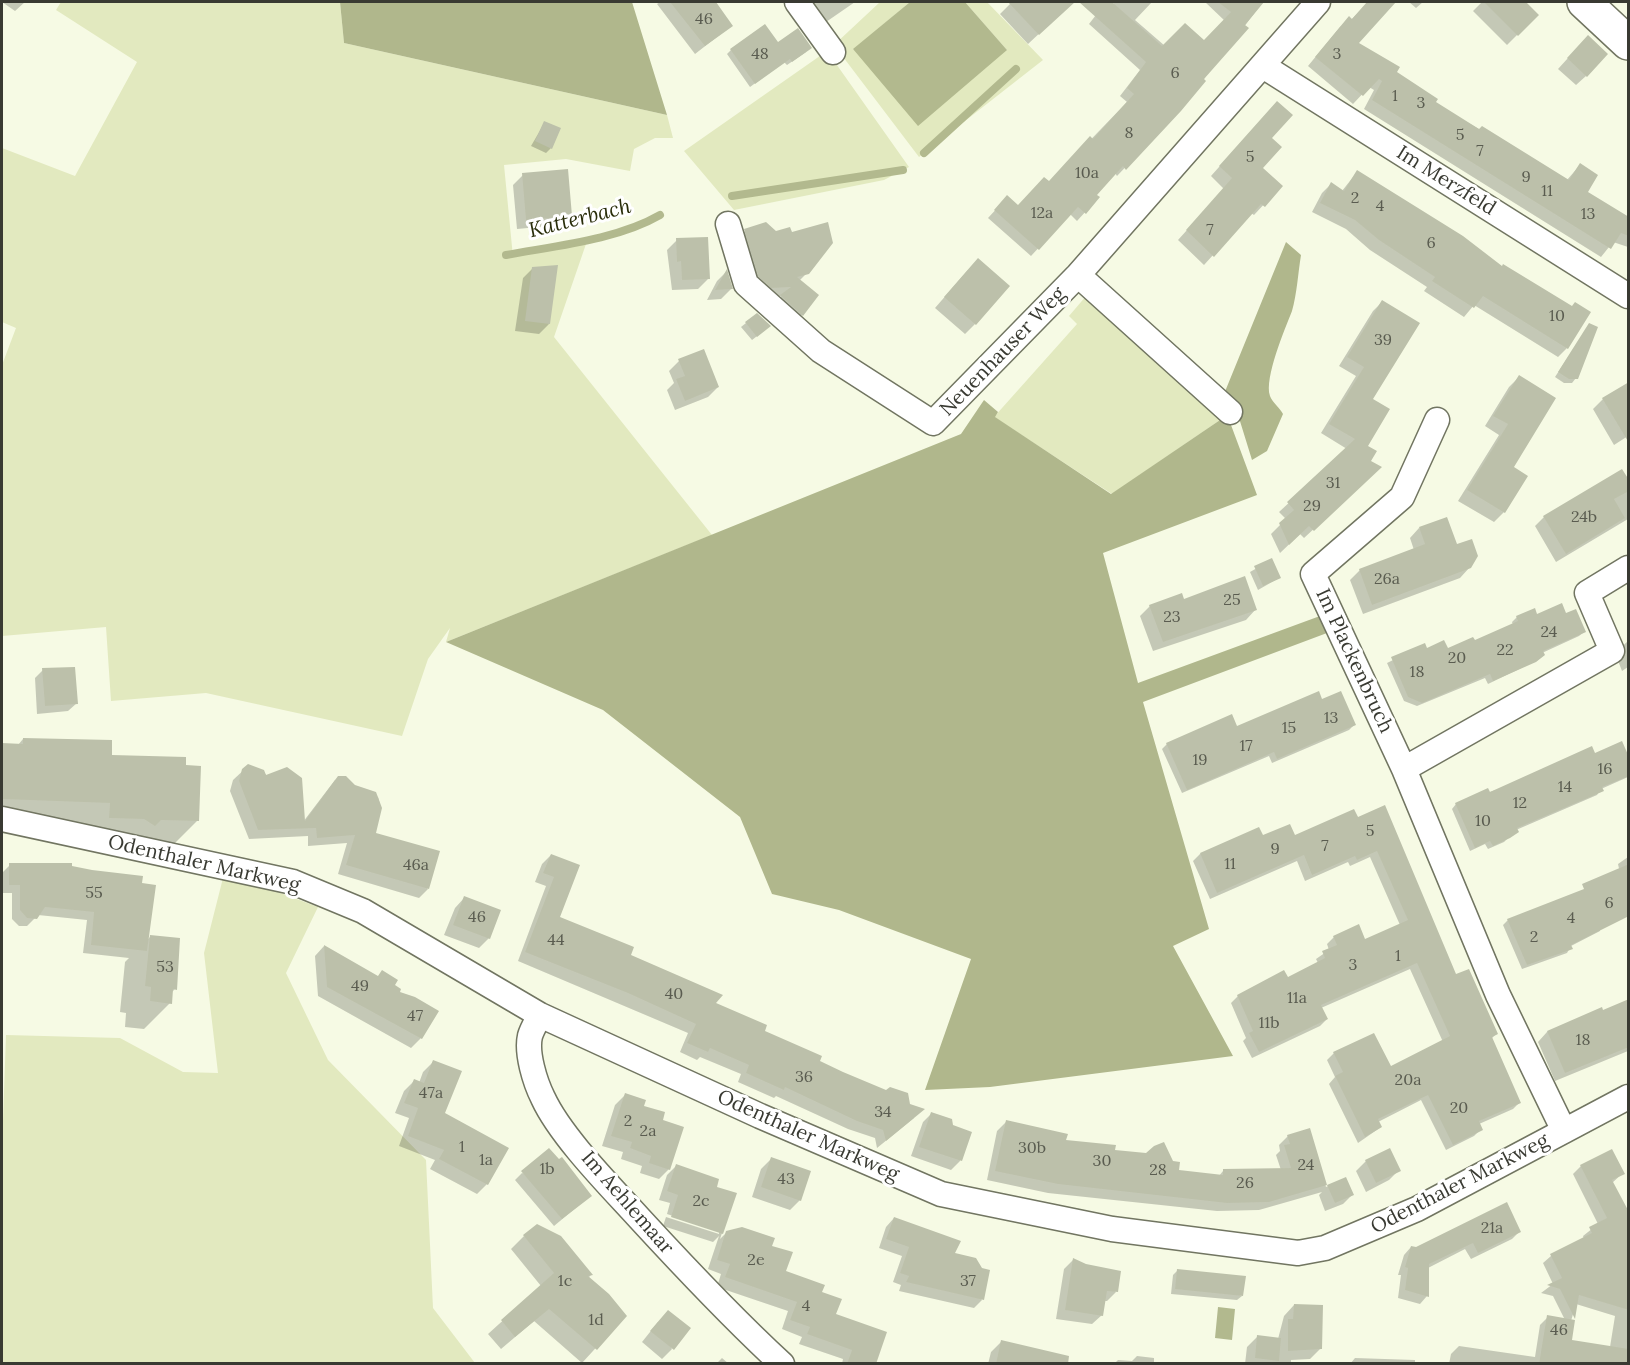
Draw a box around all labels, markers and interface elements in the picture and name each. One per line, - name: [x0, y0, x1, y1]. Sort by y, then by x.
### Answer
- house number: 46: [695, 9, 713, 29]
- house number: 48: [751, 44, 769, 64]
- house number: 3: [1333, 44, 1341, 64]
- house number: 6: [1170, 63, 1180, 83]
- house number: 1: [1392, 86, 1398, 106]
- house number: 3: [1417, 93, 1425, 113]
- house number: 8: [1125, 123, 1133, 143]
- house number: 5: [1456, 125, 1464, 145]
- street label: Im Merzfeld: [1392, 141, 1500, 221]
- house number: 7: [1476, 141, 1484, 161]
- house number: 5: [1246, 147, 1254, 167]
- house number: 10a: [1075, 163, 1099, 183]
- house number: 9: [1521, 167, 1531, 187]
- house number: 11: [1541, 181, 1553, 201]
- house number: 2: [1351, 188, 1359, 208]
- water label: Katterbach: [526, 194, 634, 244]
- house number: 4: [1376, 196, 1384, 216]
- house number: 12a: [1031, 203, 1053, 223]
- house number: 13: [1581, 204, 1595, 224]
- house number: 7: [1206, 220, 1214, 240]
- house number: 6: [1426, 233, 1436, 253]
- street label: Neuenhauser Weg: [935, 283, 1071, 421]
- house number: 10: [1549, 306, 1565, 326]
- house number: 39: [1374, 330, 1392, 350]
- house number: 31: [1326, 473, 1340, 493]
- house number: 29: [1303, 496, 1321, 516]
- house number: 24b: [1571, 507, 1597, 527]
- house number: 26a: [1374, 569, 1400, 589]
- street label: Im Plackenbruch: [1310, 585, 1398, 737]
- house number: 25: [1223, 590, 1241, 610]
- house number: 23: [1163, 607, 1181, 627]
- house number: 24: [1541, 622, 1557, 642]
- house number: 22: [1496, 640, 1514, 660]
- house number: 20: [1448, 648, 1466, 668]
- house number: 18: [1410, 662, 1424, 682]
- house number: 13: [1324, 708, 1338, 728]
- house number: 15: [1282, 718, 1296, 738]
- house number: 17: [1239, 736, 1253, 756]
- house number: 19: [1192, 750, 1208, 770]
- house number: 16: [1597, 759, 1613, 779]
- house number: 14: [1558, 777, 1572, 797]
- house number: 12: [1513, 793, 1527, 813]
- house number: 10: [1475, 811, 1491, 831]
- house number: 5: [1366, 821, 1374, 841]
- street label: Odenthaler Markweg: [106, 830, 302, 898]
- house number: 7: [1321, 836, 1329, 856]
- house number: 9: [1270, 839, 1280, 859]
- house number: 11: [1224, 854, 1236, 874]
- house number: 46a: [403, 855, 429, 875]
- house number: 55: [85, 883, 103, 903]
- house number: 6: [1604, 893, 1614, 913]
- house number: 46: [468, 907, 486, 927]
- house number: 4: [1567, 908, 1575, 928]
- house number: 2: [1530, 927, 1538, 947]
- house number: 44: [547, 930, 565, 950]
- house number: 1: [1395, 946, 1401, 966]
- house number: 3: [1349, 955, 1357, 975]
- house number: 53: [156, 957, 174, 977]
- house number: 49: [351, 976, 369, 996]
- house number: 40: [665, 984, 683, 1004]
- house number: 11a: [1287, 988, 1307, 1008]
- house number: 47: [407, 1006, 423, 1026]
- house number: 11b: [1259, 1013, 1279, 1033]
- house number: 18: [1576, 1030, 1590, 1050]
- house number: 36: [795, 1067, 813, 1087]
- house number: 20a: [1395, 1070, 1421, 1090]
- house number: 47a: [419, 1083, 443, 1103]
- street label: Odenthaler Markweg: [713, 1085, 903, 1187]
- house number: 20: [1450, 1098, 1468, 1118]
- house number: 34: [874, 1102, 892, 1122]
- house number: 2: [624, 1111, 632, 1131]
- house number: 2a: [640, 1121, 656, 1141]
- street label: Odenthaler Markweg: [1367, 1129, 1553, 1239]
- house number: 1: [459, 1137, 465, 1157]
- house number: 30b: [1018, 1138, 1046, 1158]
- street label: Im Aehlemaar: [576, 1147, 678, 1259]
- house number: 1a: [479, 1150, 493, 1170]
- house number: 30: [1093, 1151, 1111, 1171]
- house number: 24: [1298, 1155, 1314, 1175]
- house number: 1b: [539, 1159, 555, 1179]
- house number: 28: [1149, 1160, 1167, 1180]
- house number: 43: [777, 1169, 795, 1189]
- house number: 26: [1236, 1173, 1254, 1193]
- house number: 2c: [692, 1191, 710, 1211]
- house number: 21a: [1481, 1218, 1503, 1238]
- house number: 2e: [747, 1250, 765, 1270]
- house number: 1c: [558, 1271, 572, 1291]
- house number: 37: [960, 1271, 976, 1291]
- house number: 4: [802, 1296, 810, 1316]
- house number: 1d: [588, 1310, 604, 1330]
- house number: 46: [1550, 1320, 1568, 1340]

